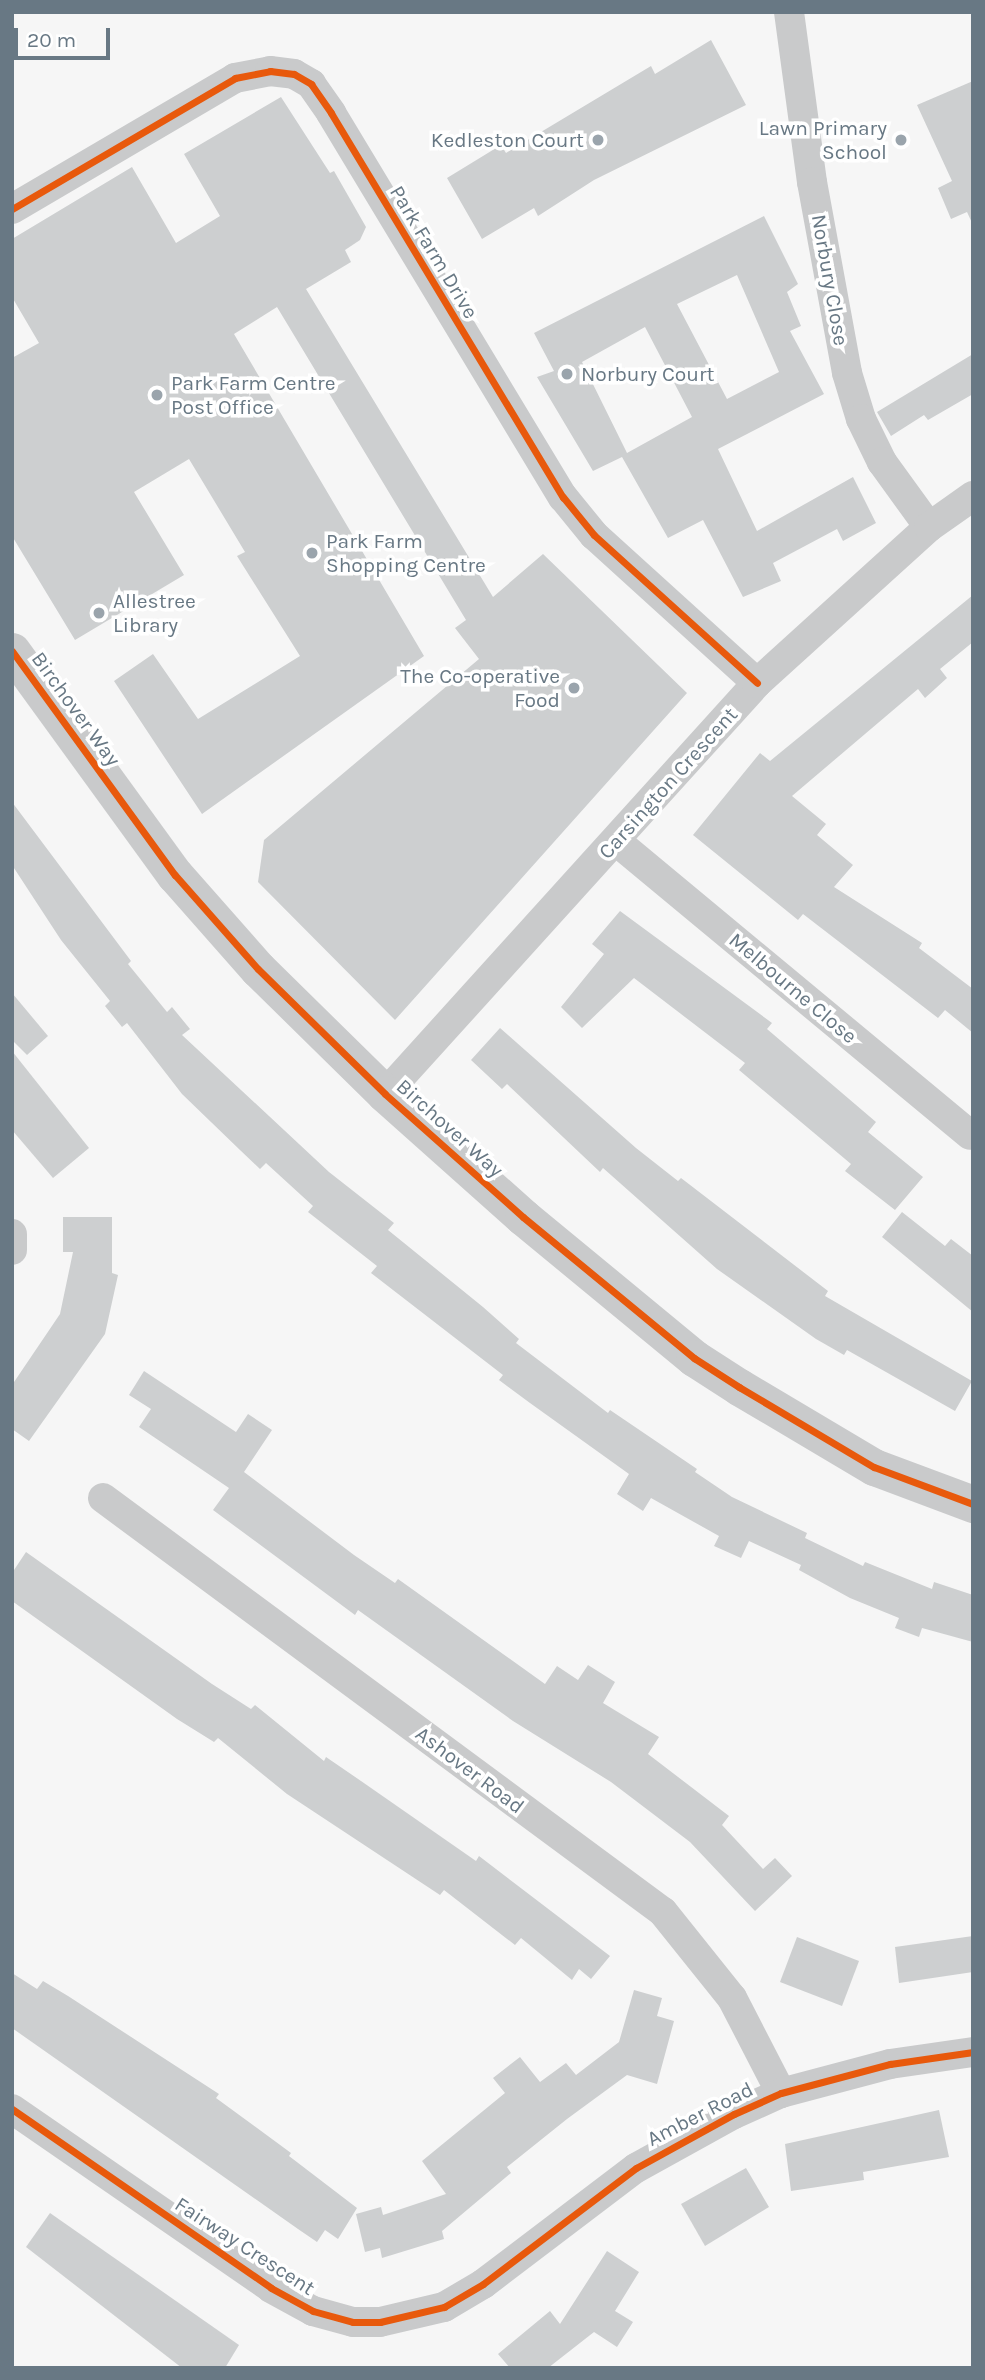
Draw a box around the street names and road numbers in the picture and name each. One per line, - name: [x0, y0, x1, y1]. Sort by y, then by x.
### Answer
- street label: Park Farm Drive: [384, 181, 484, 323]
- street label: Norbury Close: [806, 212, 854, 348]
- street label: Birchover Way: [26, 647, 126, 771]
- street label: Carsington Crescent: [593, 702, 743, 864]
- street label: Melbourne Close: [724, 927, 862, 1049]
- street label: Birchover Way: [391, 1073, 509, 1183]
- street label: Ashover Road: [411, 1721, 529, 1819]
- street label: Amber Road: [643, 2076, 757, 2152]
- street label: Fairway Crescent: [170, 2191, 320, 2301]

